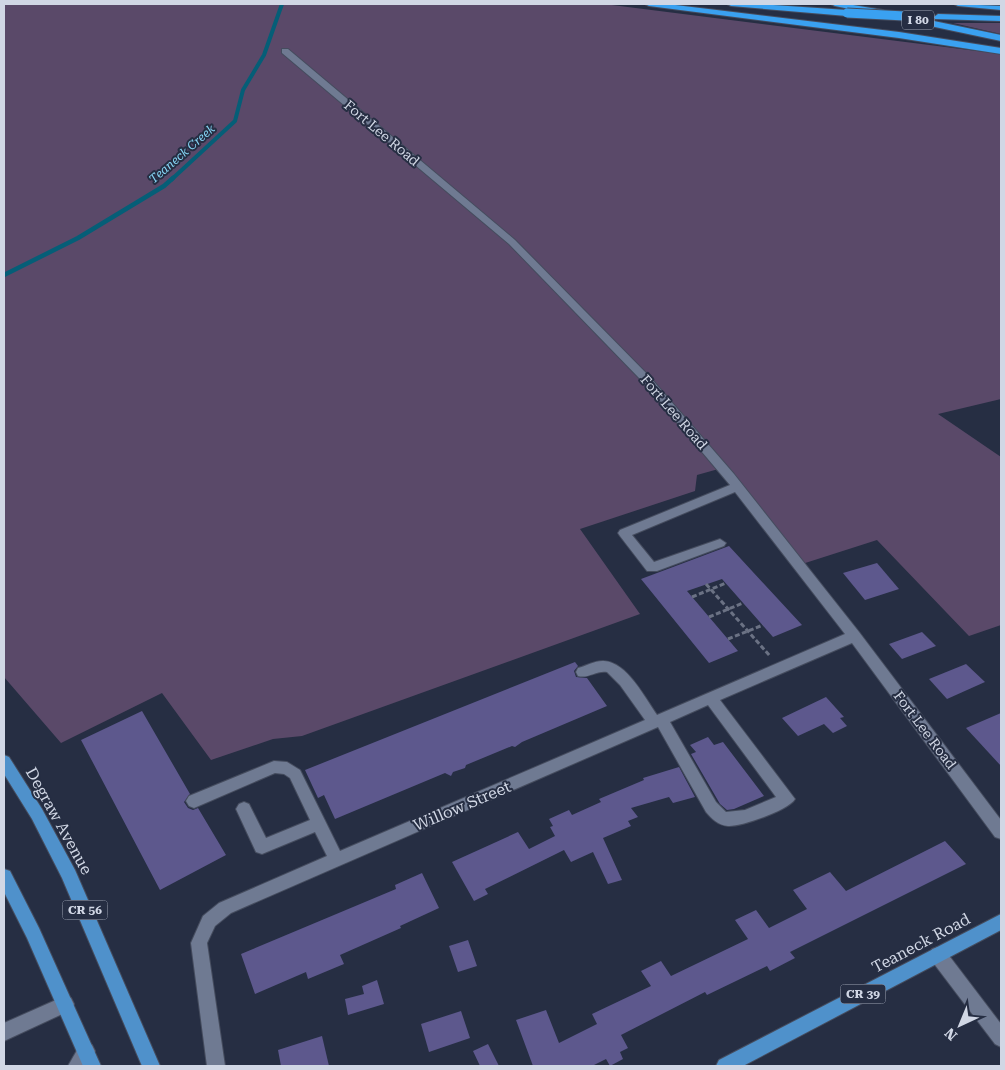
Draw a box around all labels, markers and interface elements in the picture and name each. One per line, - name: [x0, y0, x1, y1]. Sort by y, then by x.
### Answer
- road number: I 80: [902, 10, 934, 30]
- street label: Fort Lee Road: [341, 97, 423, 169]
- water label: Teaneck Creek: [146, 121, 218, 186]
- street label: Fort Lee Road: [637, 372, 711, 452]
- street label: Fort Lee Road: [891, 688, 959, 772]
- street label: Degraw Avenue: [22, 764, 96, 878]
- street label: Willow Street: [410, 777, 514, 835]
- road number: CR 56: [62, 900, 108, 920]
- street label: Teaneck Road: [869, 909, 973, 977]
- road number: CR 39: [840, 984, 886, 1004]
- north arrow: [935, 1000, 985, 1050]
- text: N: [941, 1025, 960, 1044]

